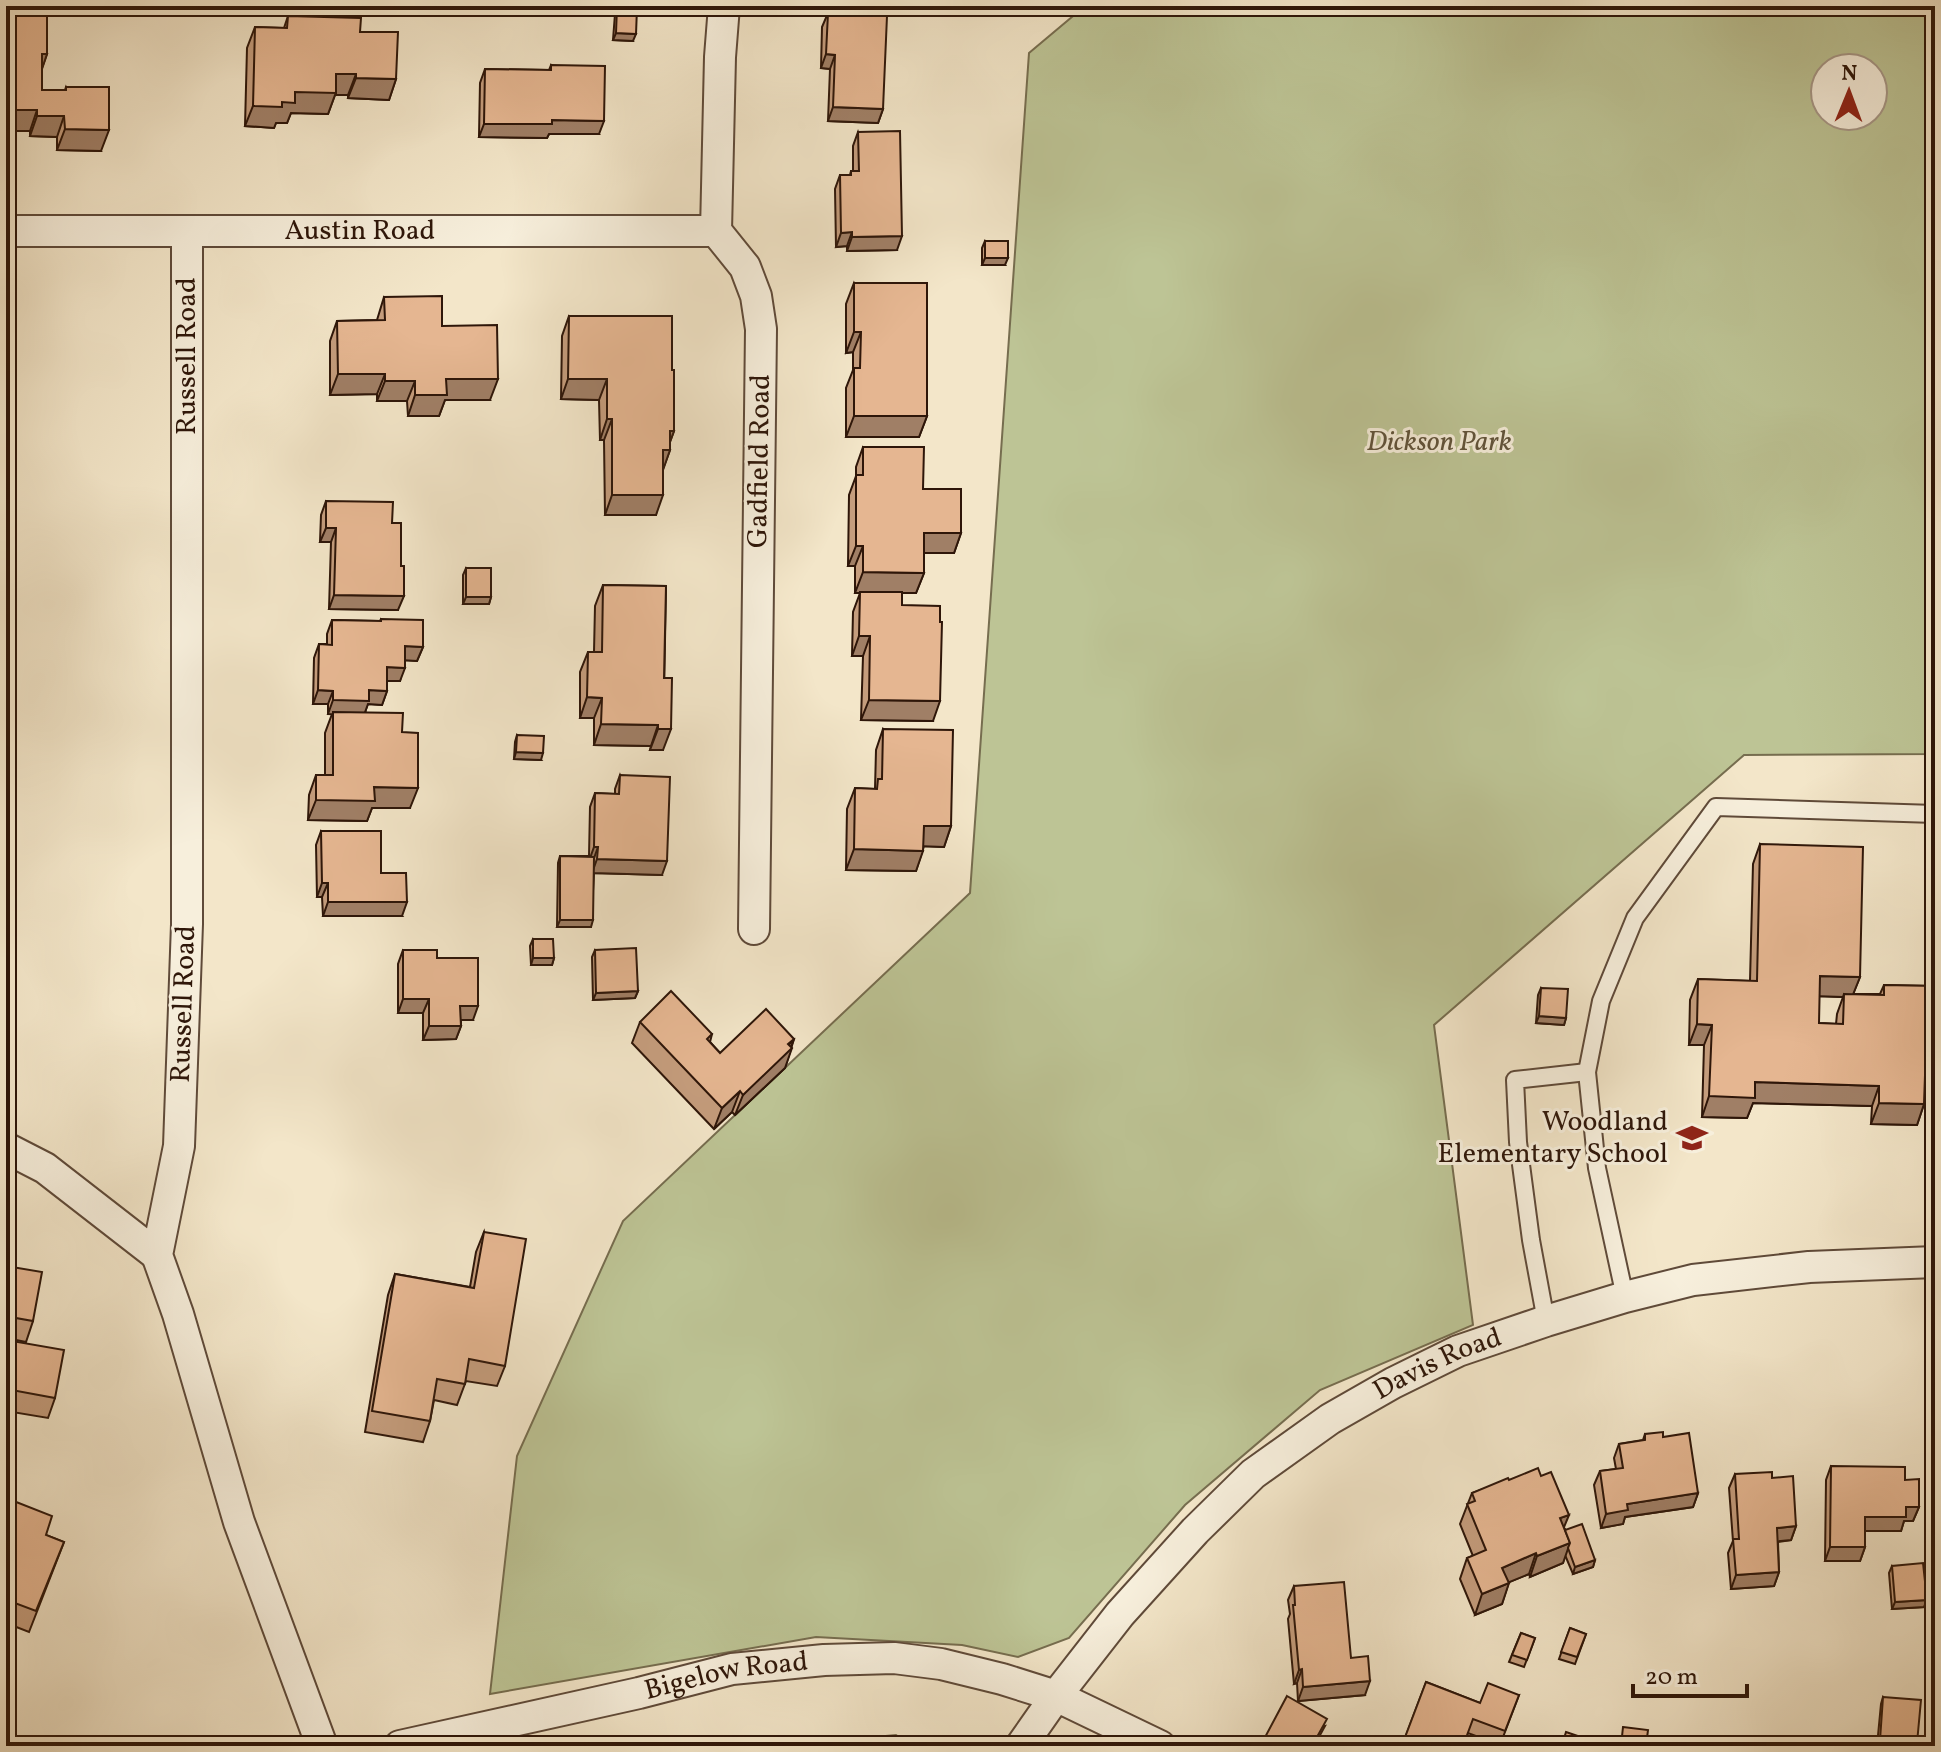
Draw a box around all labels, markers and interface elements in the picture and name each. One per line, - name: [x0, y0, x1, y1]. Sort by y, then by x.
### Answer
- north arrow: [1809, 52, 1889, 132]
- text: N: [1841, 59, 1858, 90]
- street label: Austin Road: [285, 212, 435, 251]
- street label: Russell Road: [168, 277, 207, 435]
- street label: Gadfield Road: [739, 374, 781, 548]
- park label: Dickson Park: [1366, 423, 1512, 462]
- street label: Russell Road: [162, 924, 206, 1084]
- place label: Woodland Elementary School: [1438, 1103, 1668, 1174]
- school or university icon: Woodland Elementary School: [1675, 1121, 1709, 1155]
- street label: Davis Road: [1366, 1318, 1507, 1410]
- street label: Bigelow Road: [640, 1642, 810, 1710]
- scale bar: [1633, 1648, 1747, 1698]
- text: 20 m: [1645, 1661, 1698, 1695]

